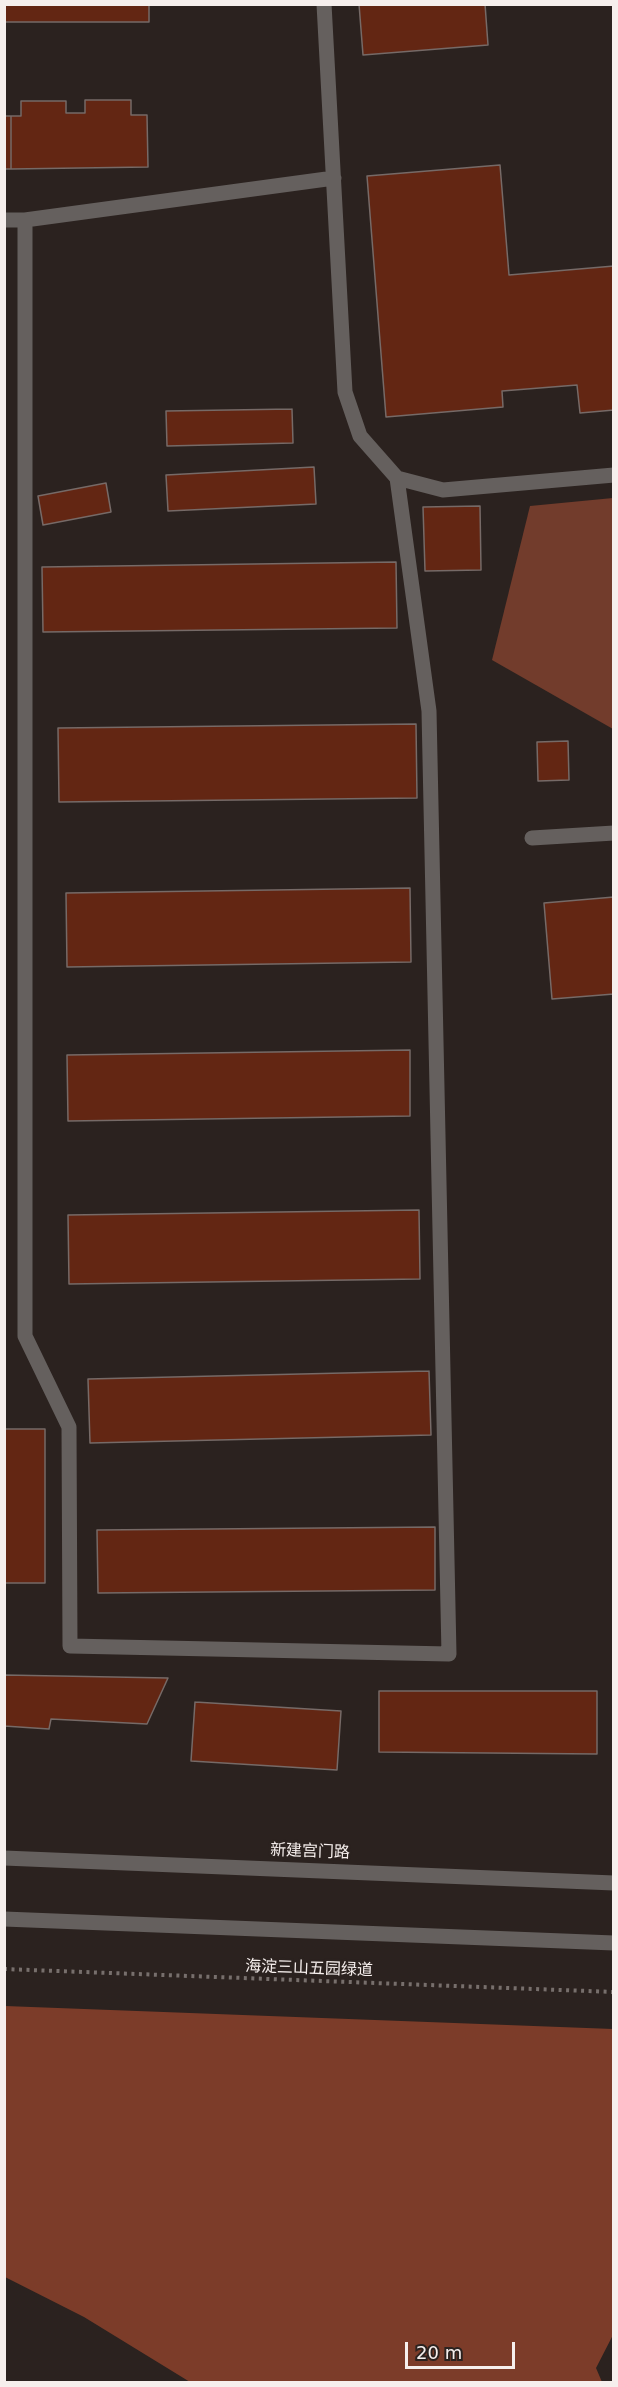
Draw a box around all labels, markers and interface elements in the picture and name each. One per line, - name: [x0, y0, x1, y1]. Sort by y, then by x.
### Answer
- street label: 新建宫门路: [270, 1841, 350, 1863]
- street label: 海淀三山五园绿道: [245, 1957, 373, 1981]
- scale bar: [408, 2330, 518, 2368]
- text: 20 m: [416, 2342, 462, 2363]

